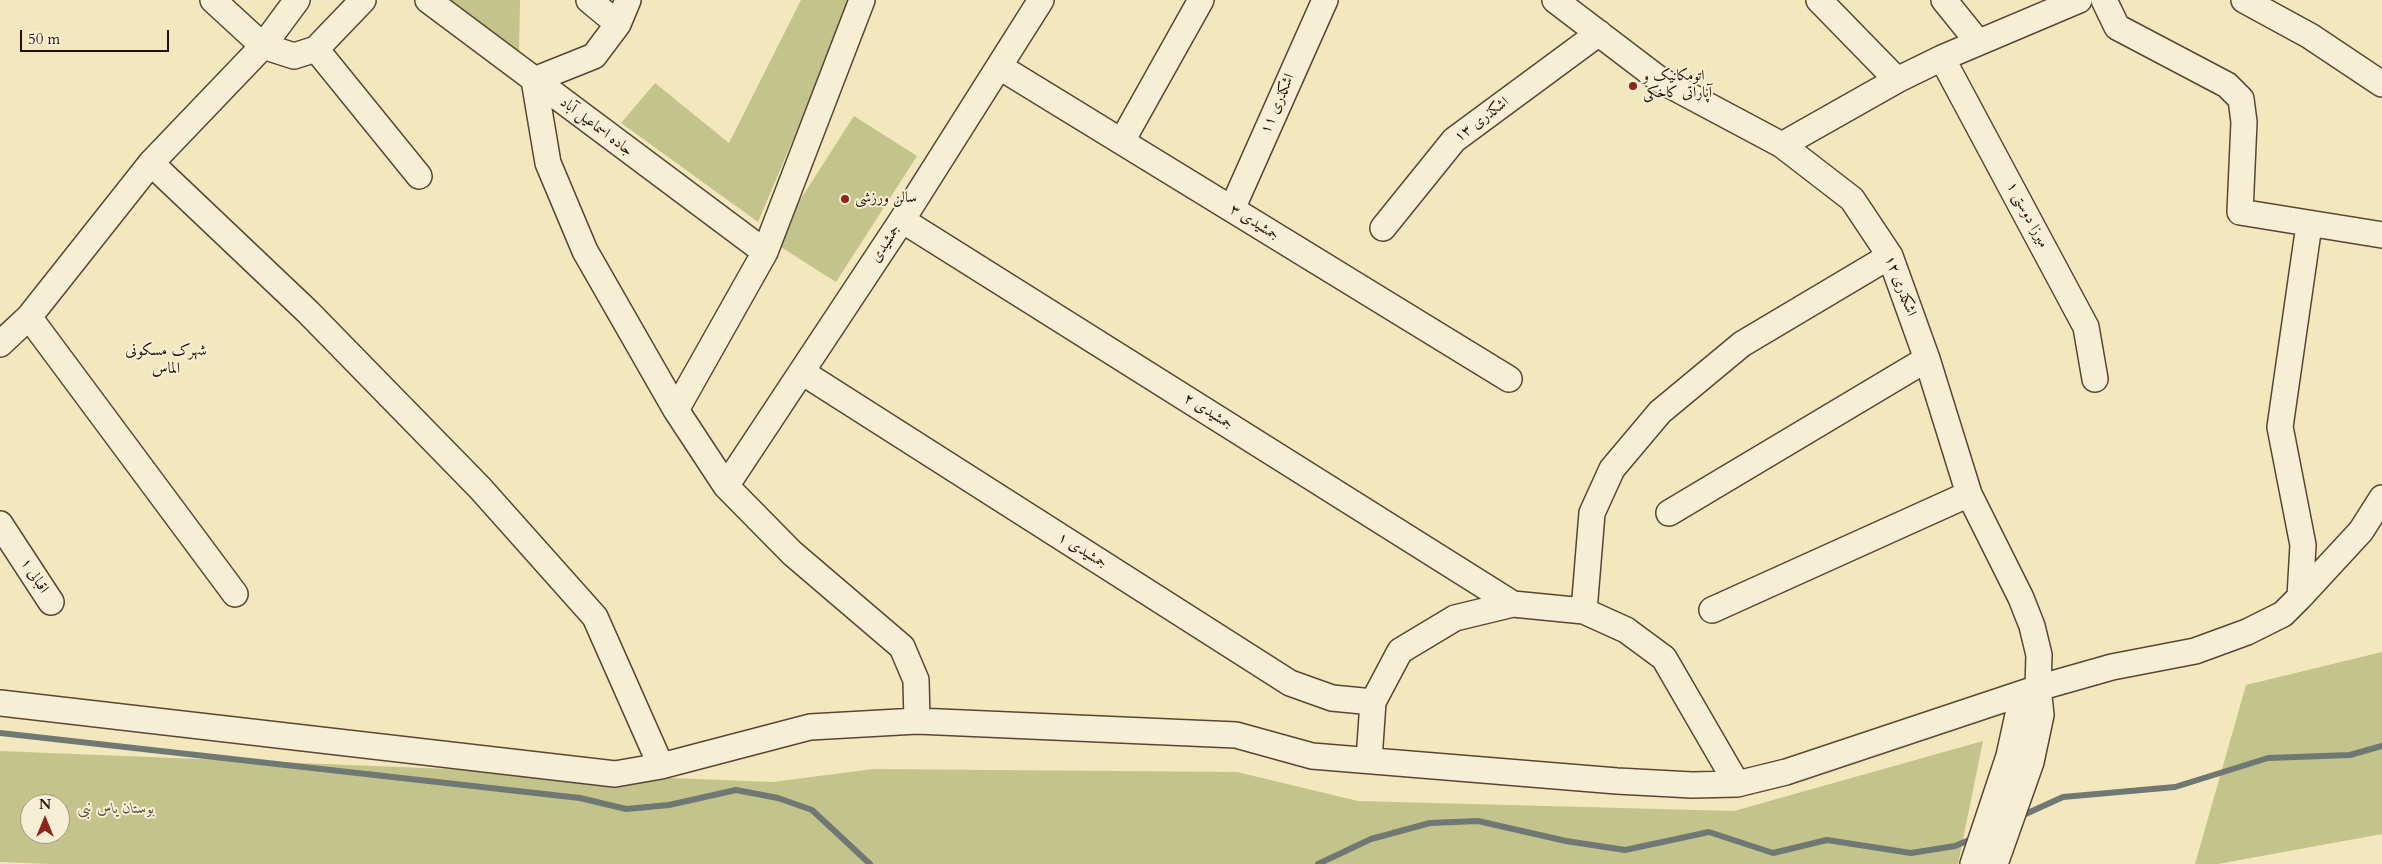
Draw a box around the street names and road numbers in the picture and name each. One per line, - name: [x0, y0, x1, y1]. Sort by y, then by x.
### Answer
- street label: اشکذری ۱۱: [1257, 71, 1299, 137]
- street label: جاده اسماعیل آباد: [556, 94, 636, 160]
- street label: اشکذری ۱۳: [1451, 94, 1513, 146]
- street label: میرزا دوستی ۱: [2002, 179, 2052, 251]
- street label: جمشیدی ۳: [1226, 201, 1282, 245]
- street label: جمشیدی: [867, 222, 905, 266]
- street label: اشکذری ۱۲: [1880, 253, 1920, 319]
- street label: جمشیدی ۲: [1180, 390, 1236, 434]
- street label: جمشیدی ۱: [1054, 529, 1110, 573]
- street label: اقبالی ۱: [16, 555, 52, 597]

